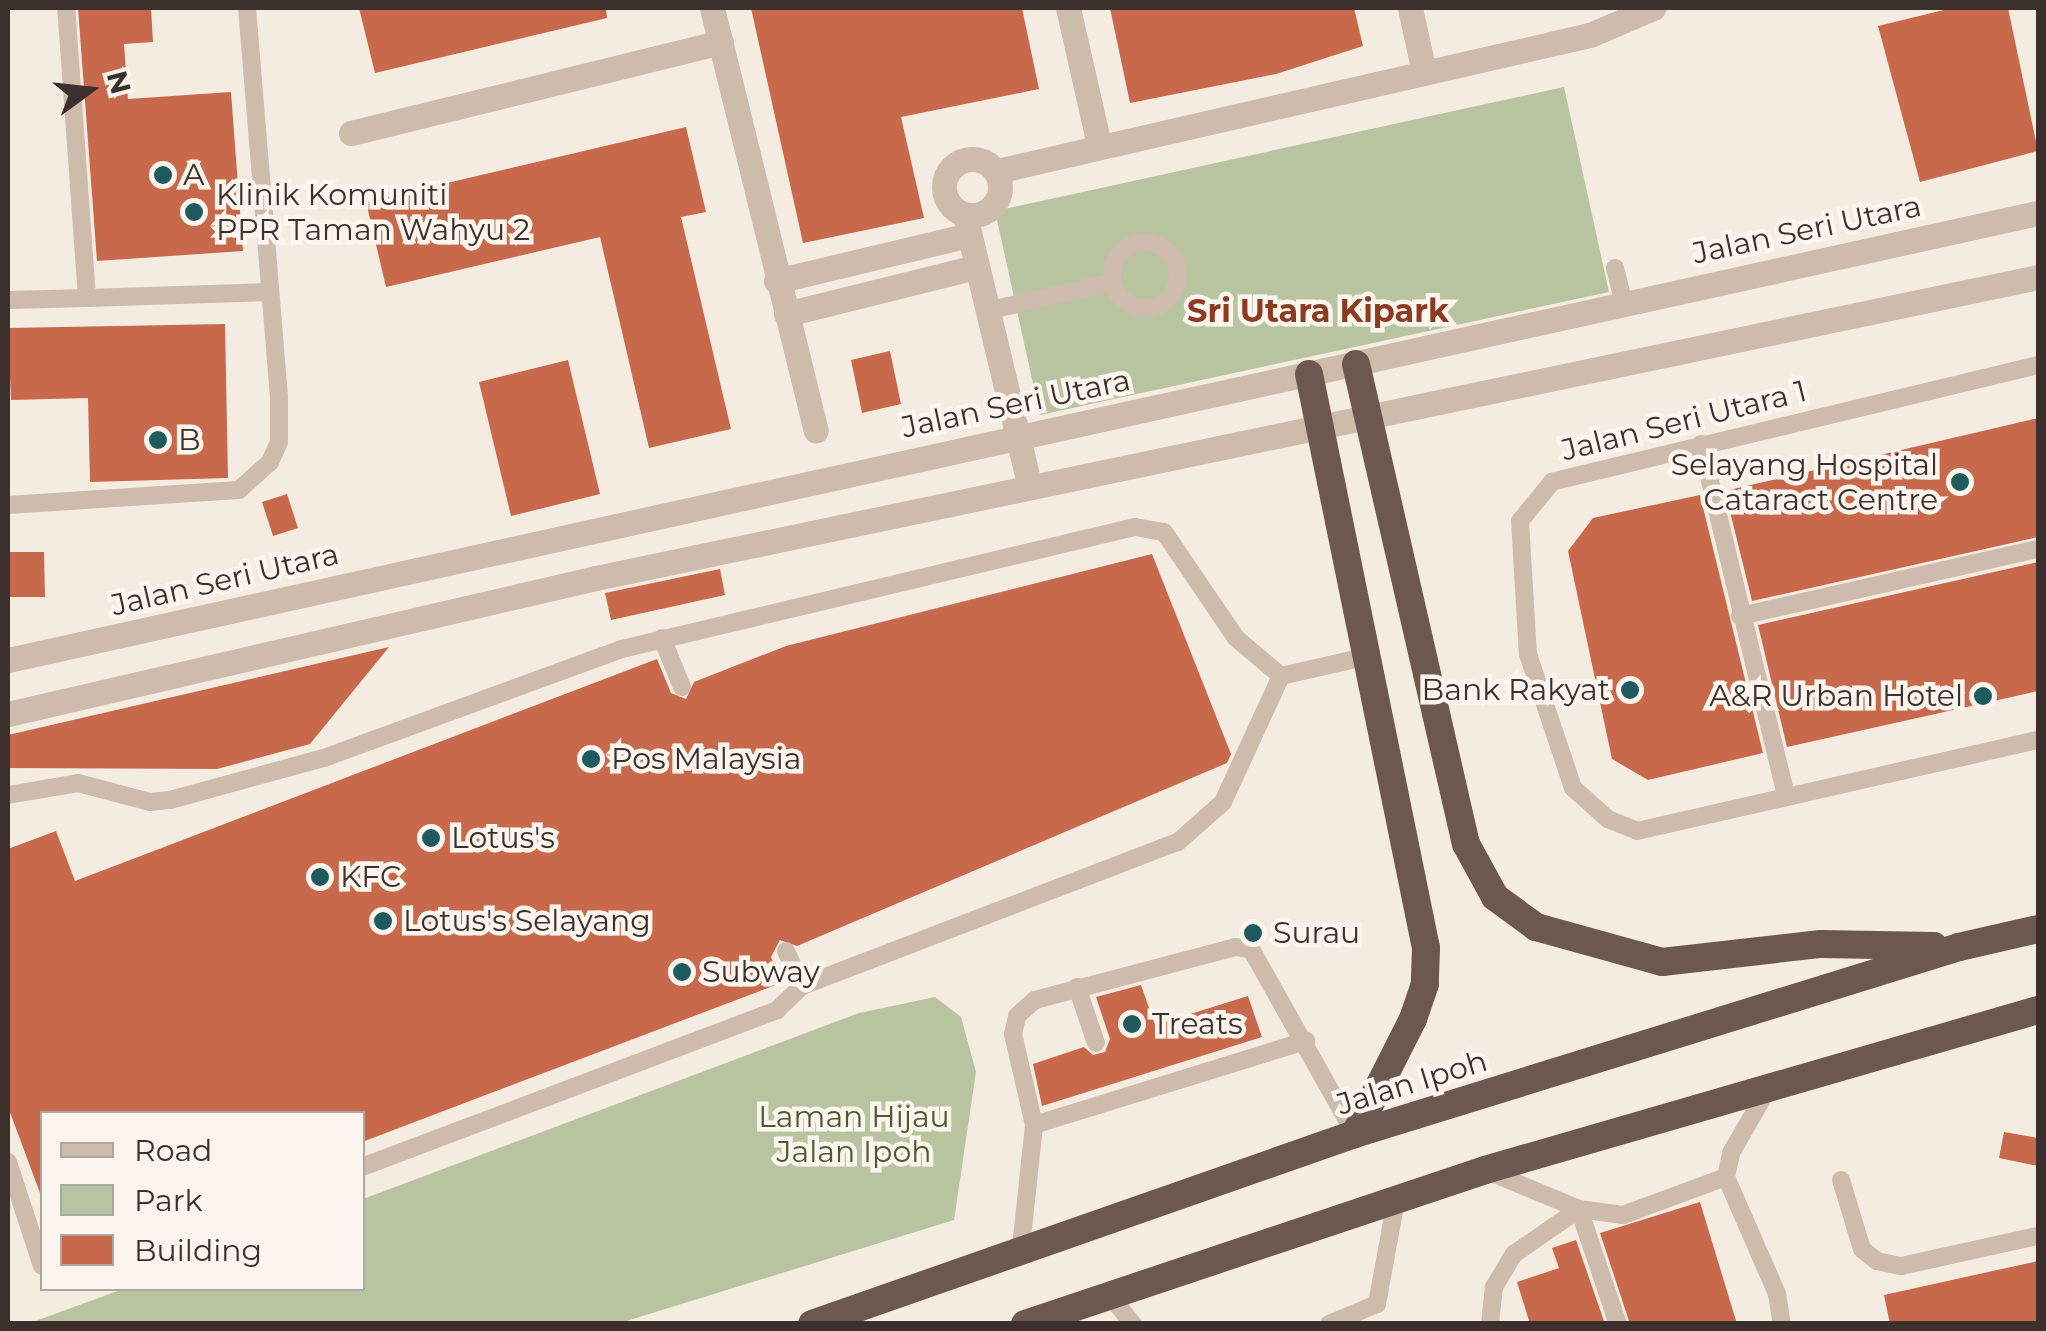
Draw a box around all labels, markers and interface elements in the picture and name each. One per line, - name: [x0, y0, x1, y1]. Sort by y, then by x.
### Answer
- north arrow: [40, 40, 140, 140]
- text: N: [100, 67, 138, 98]
- place label: A: [183, 157, 205, 193]
- marker: A: [152, 164, 174, 186]
- place label: Klinik Komuniti PPR Taman Wahyu 2: [216, 177, 530, 248]
- street label: Jalan Seri Utara: [1690, 188, 1924, 272]
- marker: Klinik Komuniti PPR Taman Wahyu 2: [181, 199, 207, 225]
- district label: Sri Utara Kipark: [1187, 292, 1449, 330]
- street label: Jalan Seri Utara: [899, 362, 1133, 446]
- street label: Jalan Seri Utara 1: [1558, 373, 1810, 469]
- place label: B: [178, 422, 201, 458]
- marker: B: [147, 429, 169, 451]
- place label: Selayang Hospital Cataract Centre: [1671, 447, 1938, 518]
- marker: Selayang Hospital Cataract Centre: [1947, 469, 1973, 495]
- street label: Jalan Seri Utara: [108, 536, 342, 624]
- place label: Bank Rakyat: [1422, 672, 1610, 708]
- place label: A&R Urban Hotel: [1709, 678, 1963, 714]
- marker: Bank Rakyat: [1619, 679, 1641, 701]
- marker: A&R Urban Hotel: [1972, 685, 1994, 707]
- place label: Pos Malaysia: [611, 741, 801, 777]
- marker: Pos Malaysia: [580, 748, 602, 770]
- place label: Lotus's: [451, 820, 555, 856]
- marker: Lotus's: [420, 827, 442, 849]
- place label: KFC: [340, 859, 401, 895]
- marker: KFC: [309, 866, 331, 888]
- place label: Lotus's Selayang: [403, 903, 651, 939]
- marker: Lotus's Selayang: [372, 910, 394, 932]
- place label: Surau: [1273, 915, 1360, 951]
- marker: Surau: [1242, 922, 1264, 944]
- place label: Subway: [702, 954, 820, 990]
- marker: Subway: [671, 961, 693, 983]
- place label: Treats: [1152, 1006, 1243, 1042]
- marker: Treats: [1121, 1013, 1143, 1035]
- street label: Jalan Ipoh: [1333, 1043, 1491, 1123]
- park label: Laman Hijau Jalan Ipoh: [758, 1099, 950, 1170]
- legend: [40, 1111, 365, 1291]
- text: Road: [134, 1132, 212, 1169]
- text: Park: [134, 1182, 203, 1219]
- text: Building: [134, 1232, 262, 1269]

